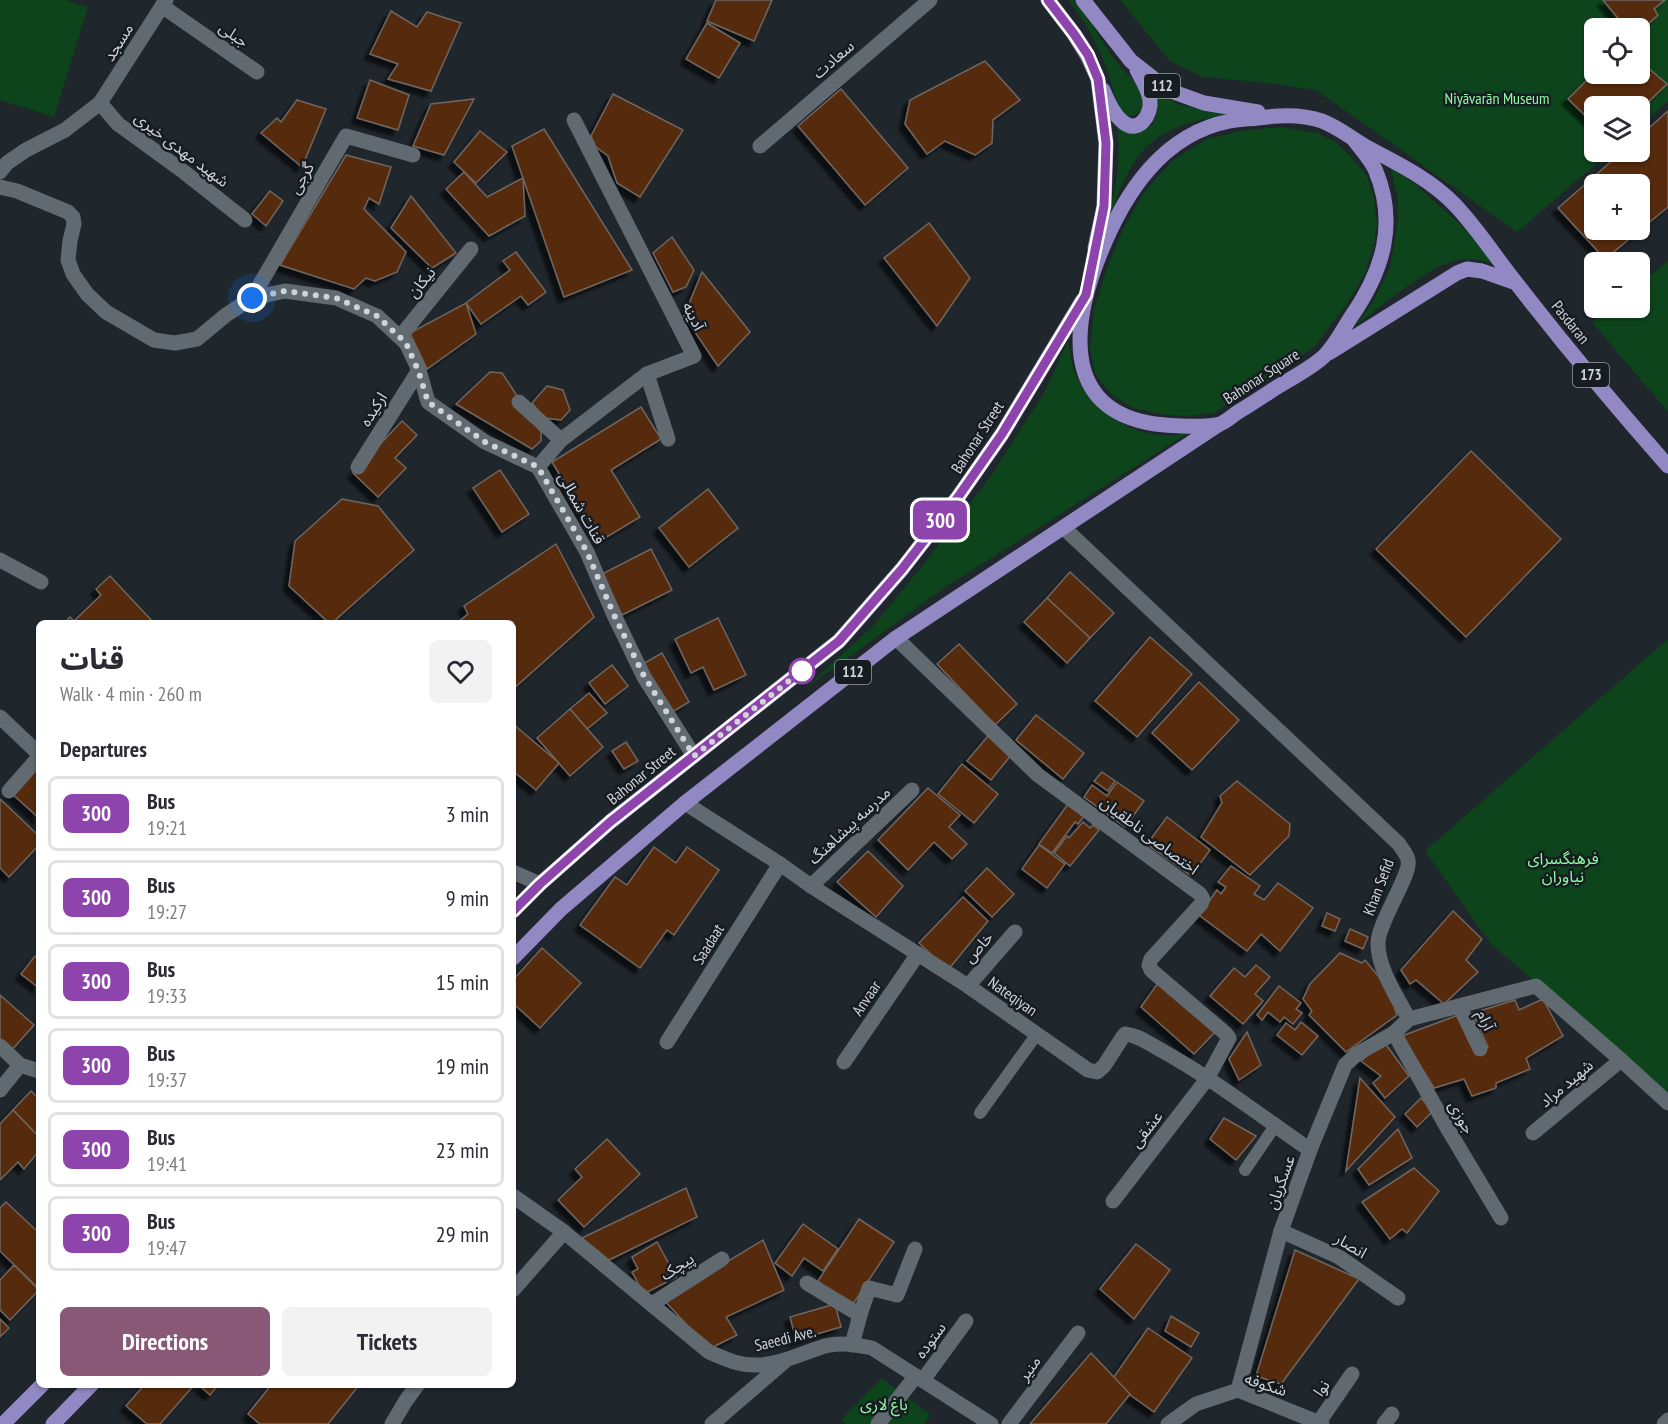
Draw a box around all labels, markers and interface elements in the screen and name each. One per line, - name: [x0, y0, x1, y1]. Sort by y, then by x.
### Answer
- street label: جبلی: [215, 17, 253, 51]
- map controls: [1584, 18, 1650, 318]
- button: locate: [1584, 18, 1650, 84]
- street label: مسجد: [99, 19, 137, 65]
- street label: سعادت: [808, 35, 858, 83]
- road number: 112: [1144, 74, 1180, 98]
- park label: Niyāvarān Museum: [1445, 88, 1549, 108]
- button: layers: [1584, 96, 1650, 162]
- street label: شهید مهدی خیری: [131, 107, 233, 191]
- street label: گرجی: [284, 158, 318, 198]
- button: +: [1584, 174, 1650, 240]
- button: −: [1584, 252, 1650, 318]
- street label: نیکان: [403, 262, 439, 302]
- your location: [237, 283, 267, 313]
- street label: Pasdaran: [1548, 296, 1594, 348]
- street label: آدینه: [678, 298, 710, 335]
- street label: Bahonar Square: [1219, 344, 1303, 408]
- road number: 173: [1573, 363, 1609, 387]
- street label: ارکیده: [355, 388, 391, 430]
- street label: Bahonar Street: [946, 397, 1008, 477]
- street label: قنات شمالى: [554, 469, 610, 547]
- line badge: 300: [906, 500, 974, 540]
- text: 300: [925, 507, 955, 534]
- text: قنات: [60, 640, 124, 677]
- button: heart: [429, 640, 492, 703]
- unlabelled marker: [789, 658, 815, 684]
- road number: 112: [835, 660, 871, 684]
- text: Walk · 4 min · 260 m: [60, 681, 202, 707]
- text: Departures: [60, 735, 147, 763]
- street label: Bahonar Street: [603, 741, 680, 809]
- street label: مدرسه پیشاهنگ: [804, 782, 895, 869]
- text: Bus: [147, 787, 175, 815]
- street label: اختصاصی ناطقیان: [1097, 792, 1203, 878]
- text: 300: [81, 800, 111, 827]
- text: 3 min: [446, 800, 489, 828]
- text: 19:21: [147, 815, 187, 841]
- park label: فرهنگسرای نیاوران: [1527, 848, 1599, 886]
- street label: Khan Sefid: [1358, 856, 1398, 918]
- text: Bus: [147, 871, 175, 899]
- text: 300: [81, 884, 111, 911]
- text: 9 min: [446, 884, 489, 912]
- text: 19:27: [147, 899, 187, 925]
- street label: Saadaat: [688, 920, 728, 968]
- street label: خاص: [959, 927, 997, 967]
- text: Bus: [147, 955, 175, 983]
- text: 300: [81, 968, 111, 995]
- text: 15 min: [436, 968, 489, 996]
- street label: Nateqiyan: [984, 972, 1042, 1020]
- street label: Anvaar: [847, 976, 885, 1019]
- text: 19:33: [147, 983, 187, 1009]
- street label: آرام: [1470, 1006, 1500, 1036]
- text: Bus: [147, 1039, 175, 1067]
- text: 300: [81, 1052, 111, 1079]
- text: 19 min: [436, 1052, 489, 1080]
- street label: شهید مراد: [1535, 1055, 1597, 1111]
- text: 19:37: [147, 1067, 187, 1093]
- street label: جوزی: [1445, 1097, 1479, 1137]
- street label: عشقی: [1125, 1107, 1167, 1151]
- text: Bus: [147, 1123, 175, 1151]
- text: 300: [81, 1136, 111, 1163]
- text: 23 min: [436, 1136, 489, 1164]
- text: 19:41: [147, 1151, 187, 1177]
- street label: عسگریان: [1261, 1152, 1299, 1212]
- text: Bus: [147, 1207, 175, 1235]
- text: 300: [81, 1220, 111, 1247]
- text: 29 min: [436, 1220, 489, 1248]
- street label: انصار: [1330, 1227, 1371, 1262]
- text: 19:47: [147, 1235, 187, 1261]
- street label: پیچک: [656, 1248, 698, 1285]
- button: Directions: [60, 1307, 270, 1376]
- button: Tickets: [282, 1307, 492, 1376]
- street label: ستوده: [910, 1318, 950, 1362]
- street label: Saeedi Ave.: [752, 1321, 818, 1355]
- street label: منیر: [1013, 1352, 1045, 1385]
- street label: شکوفه: [1242, 1368, 1290, 1400]
- street label: نوا: [1308, 1376, 1334, 1400]
- park label: باغ لاری: [860, 1394, 908, 1417]

